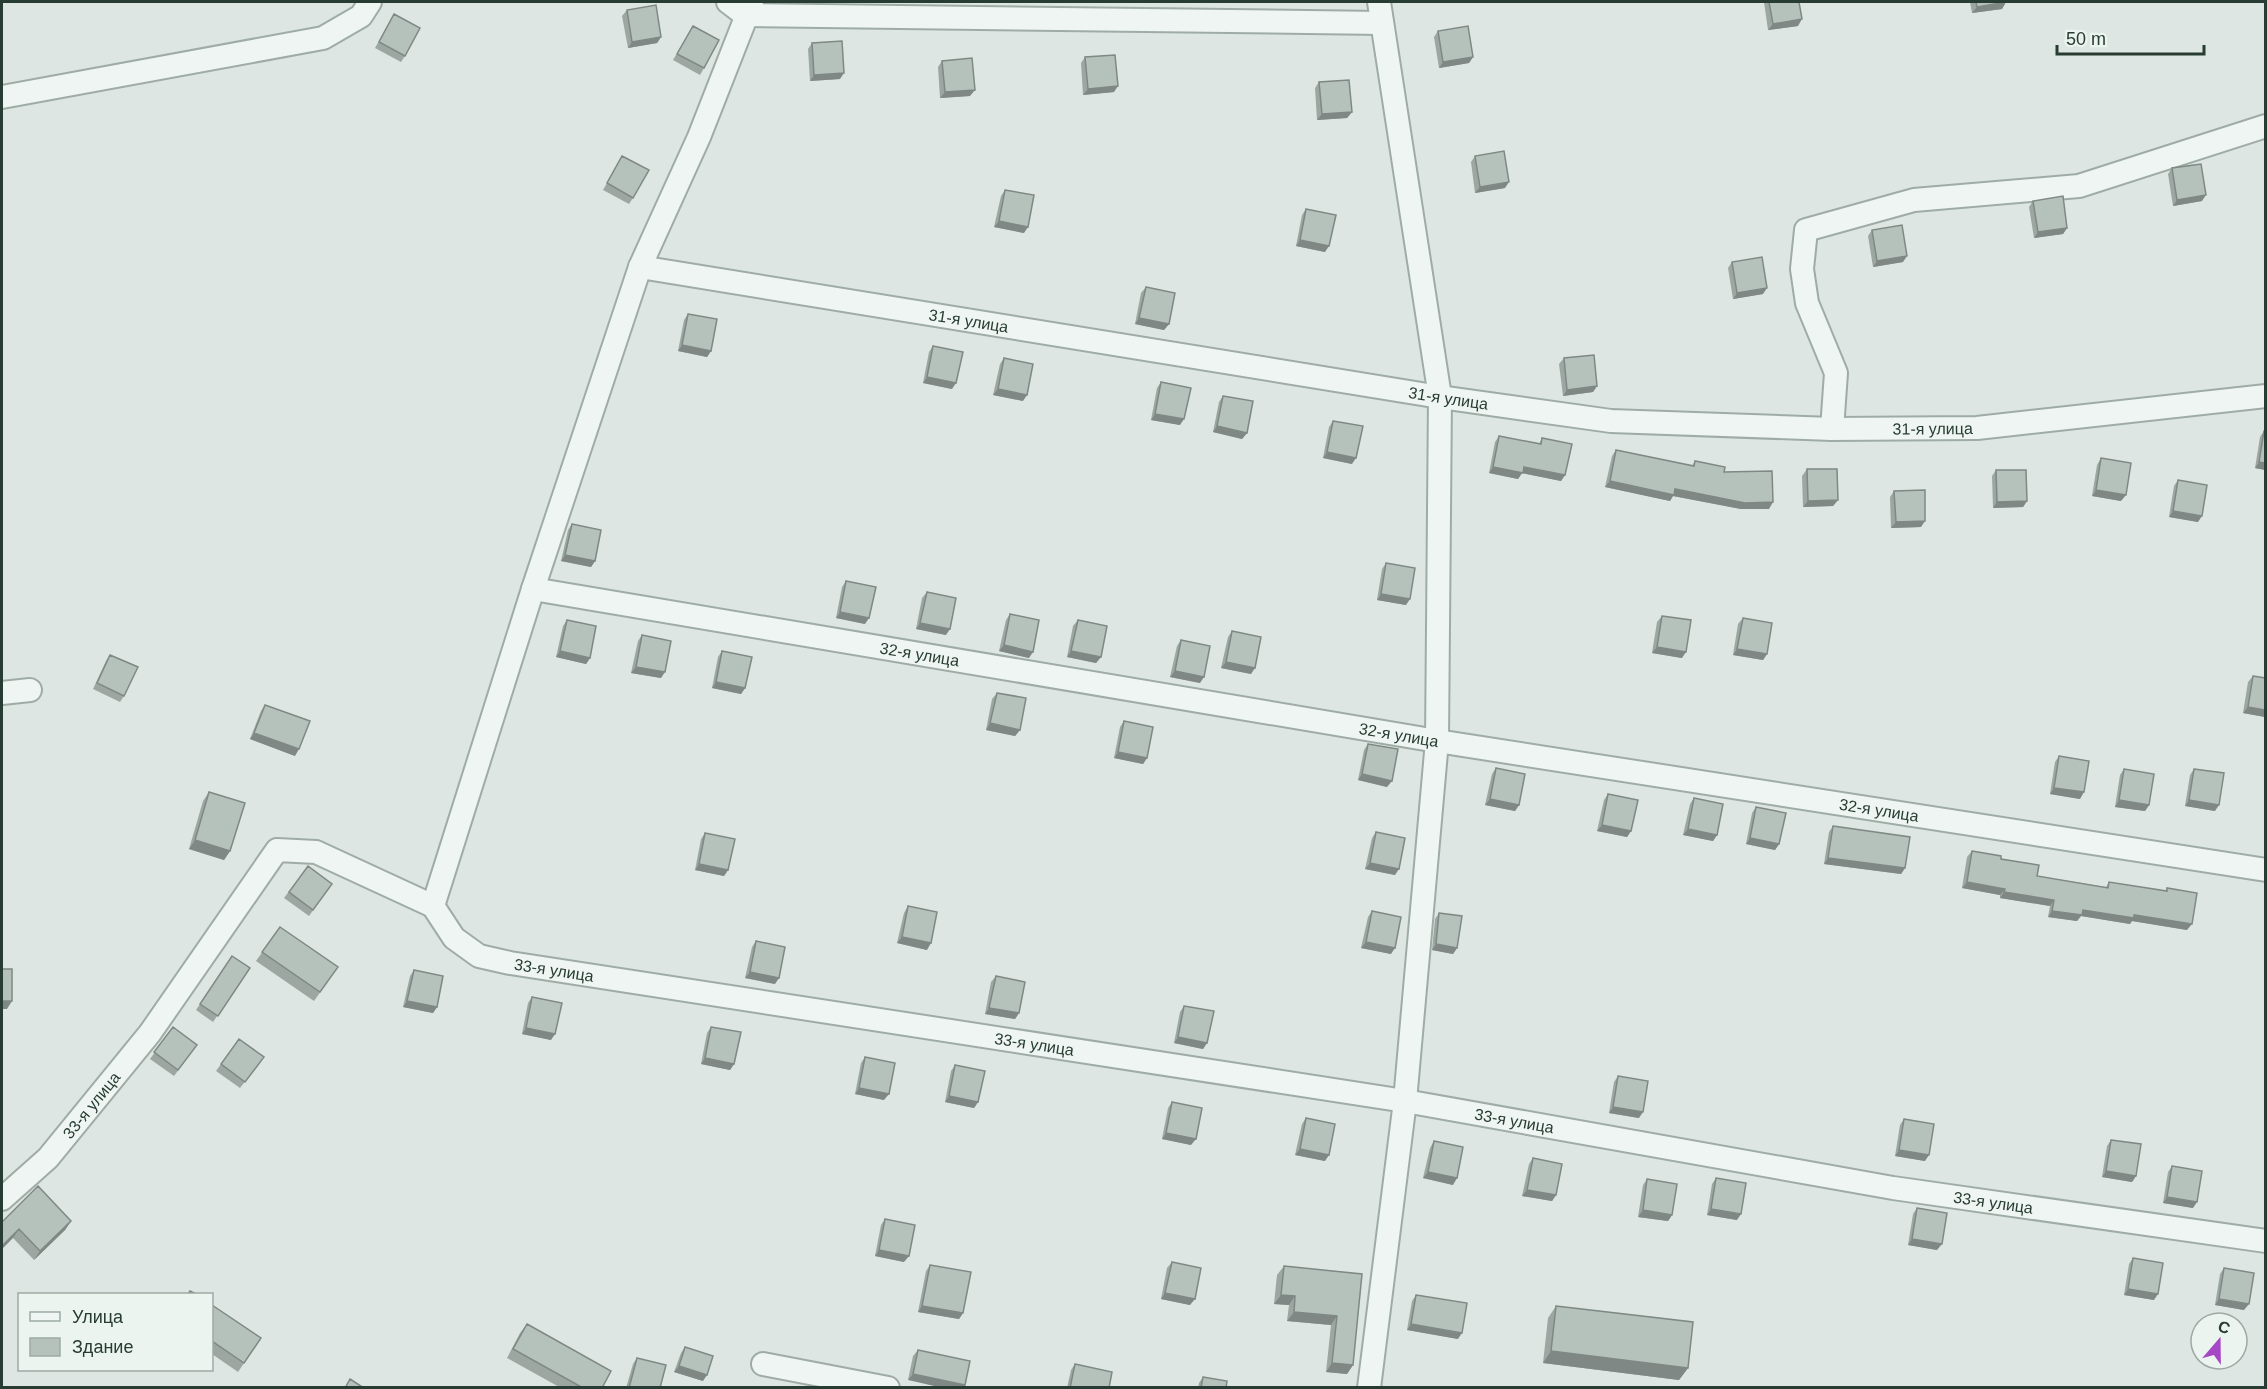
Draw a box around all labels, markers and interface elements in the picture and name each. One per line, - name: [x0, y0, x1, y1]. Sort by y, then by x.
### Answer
- scale bar: [2057, 18, 2204, 56]
- text: 50 m: [2066, 29, 2106, 49]
- street label: 31-я улица: [928, 306, 1010, 335]
- street label: 31-я улица: [1407, 384, 1489, 412]
- street label: 31-я улица: [1892, 420, 1973, 437]
- street label: 32-я улица: [879, 639, 961, 669]
- street label: 32-я улица: [1358, 720, 1440, 750]
- street label: 32-я улица: [1838, 795, 1920, 824]
- street label: 33-я улица: [513, 955, 595, 984]
- street label: 33-я улица: [993, 1029, 1075, 1058]
- street label: 33-я улица: [59, 1068, 123, 1141]
- street label: 33-я улица: [1473, 1105, 1555, 1136]
- street label: 33-я улица: [1952, 1188, 2034, 1216]
- legend: [18, 1293, 213, 1371]
- text: Улица: [72, 1307, 124, 1327]
- north arrow: [2189, 1311, 2249, 1371]
- text: С: [2216, 1317, 2233, 1337]
- text: Здание: [72, 1337, 133, 1357]

